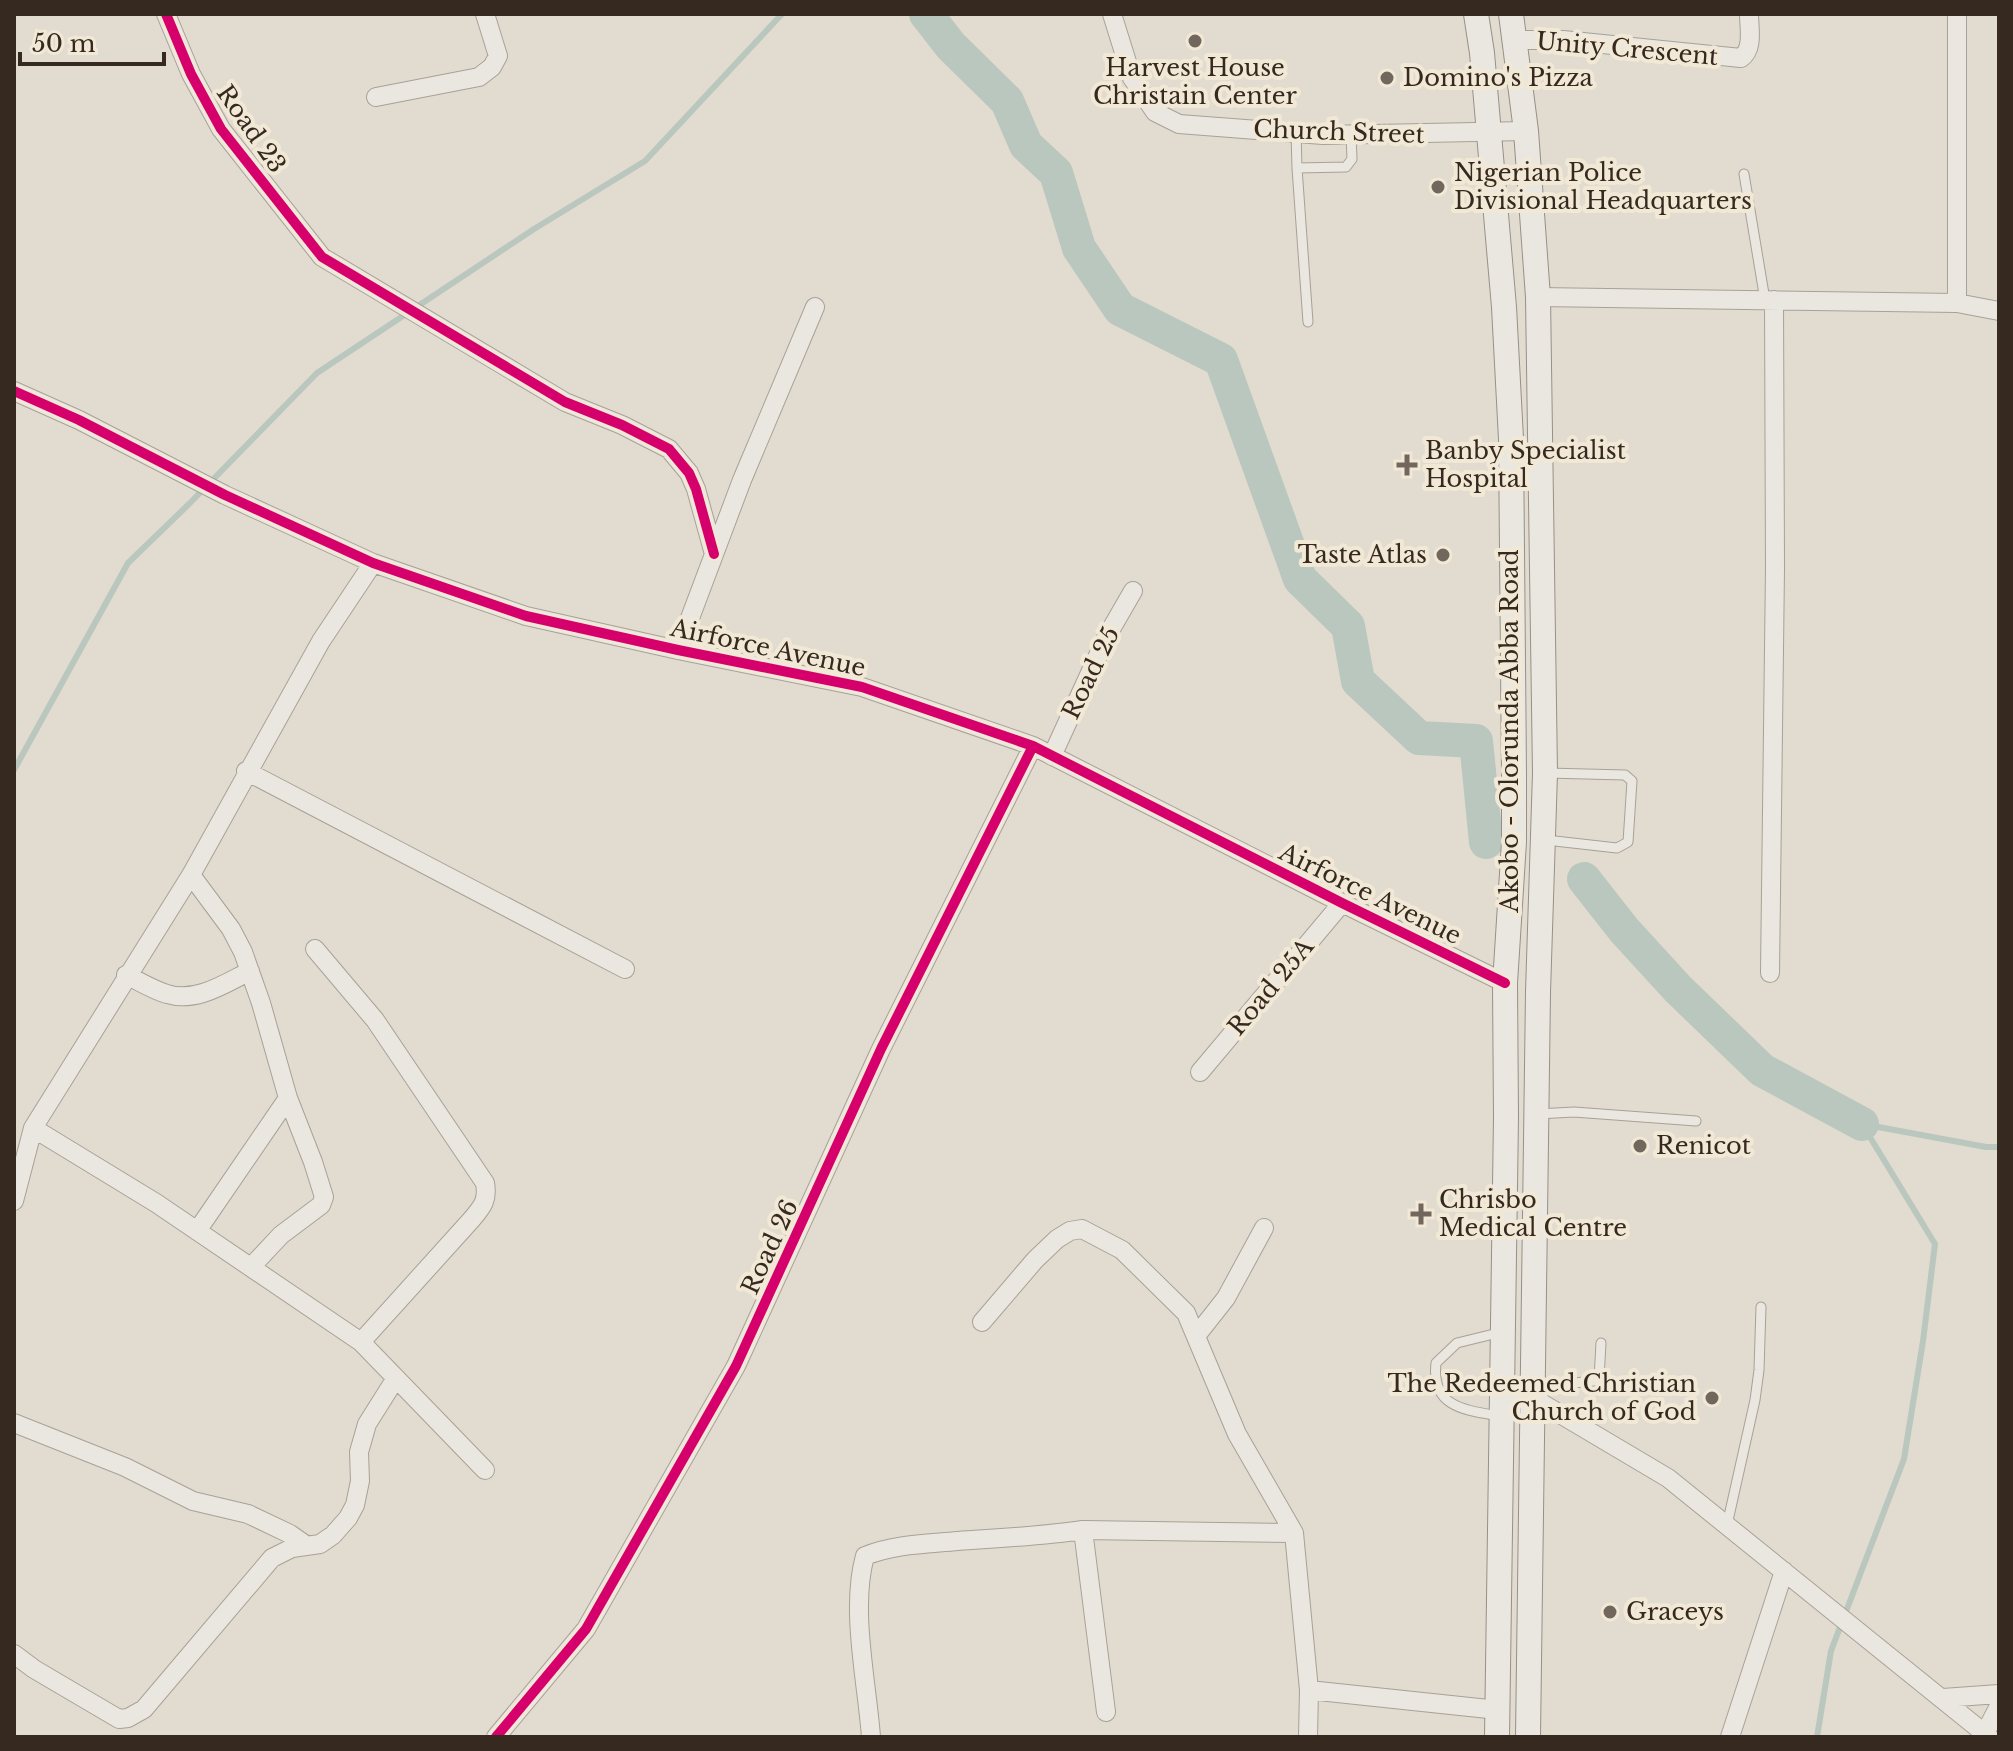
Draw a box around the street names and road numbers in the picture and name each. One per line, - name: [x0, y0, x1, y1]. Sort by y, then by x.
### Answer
- street label: Unity Crescent: [1535, 26, 1719, 71]
- street label: Road 23: [211, 79, 292, 178]
- street label: Church Street: [1253, 114, 1425, 149]
- street label: Akobo - Olorunda Abba Road: [1495, 549, 1524, 914]
- street label: Airforce Avenue: [667, 612, 868, 682]
- street label: Road 25: [1056, 622, 1125, 724]
- street label: Airforce Avenue: [1274, 837, 1466, 950]
- street label: Road 25A: [1222, 932, 1320, 1041]
- street label: Road 26: [735, 1195, 804, 1299]

